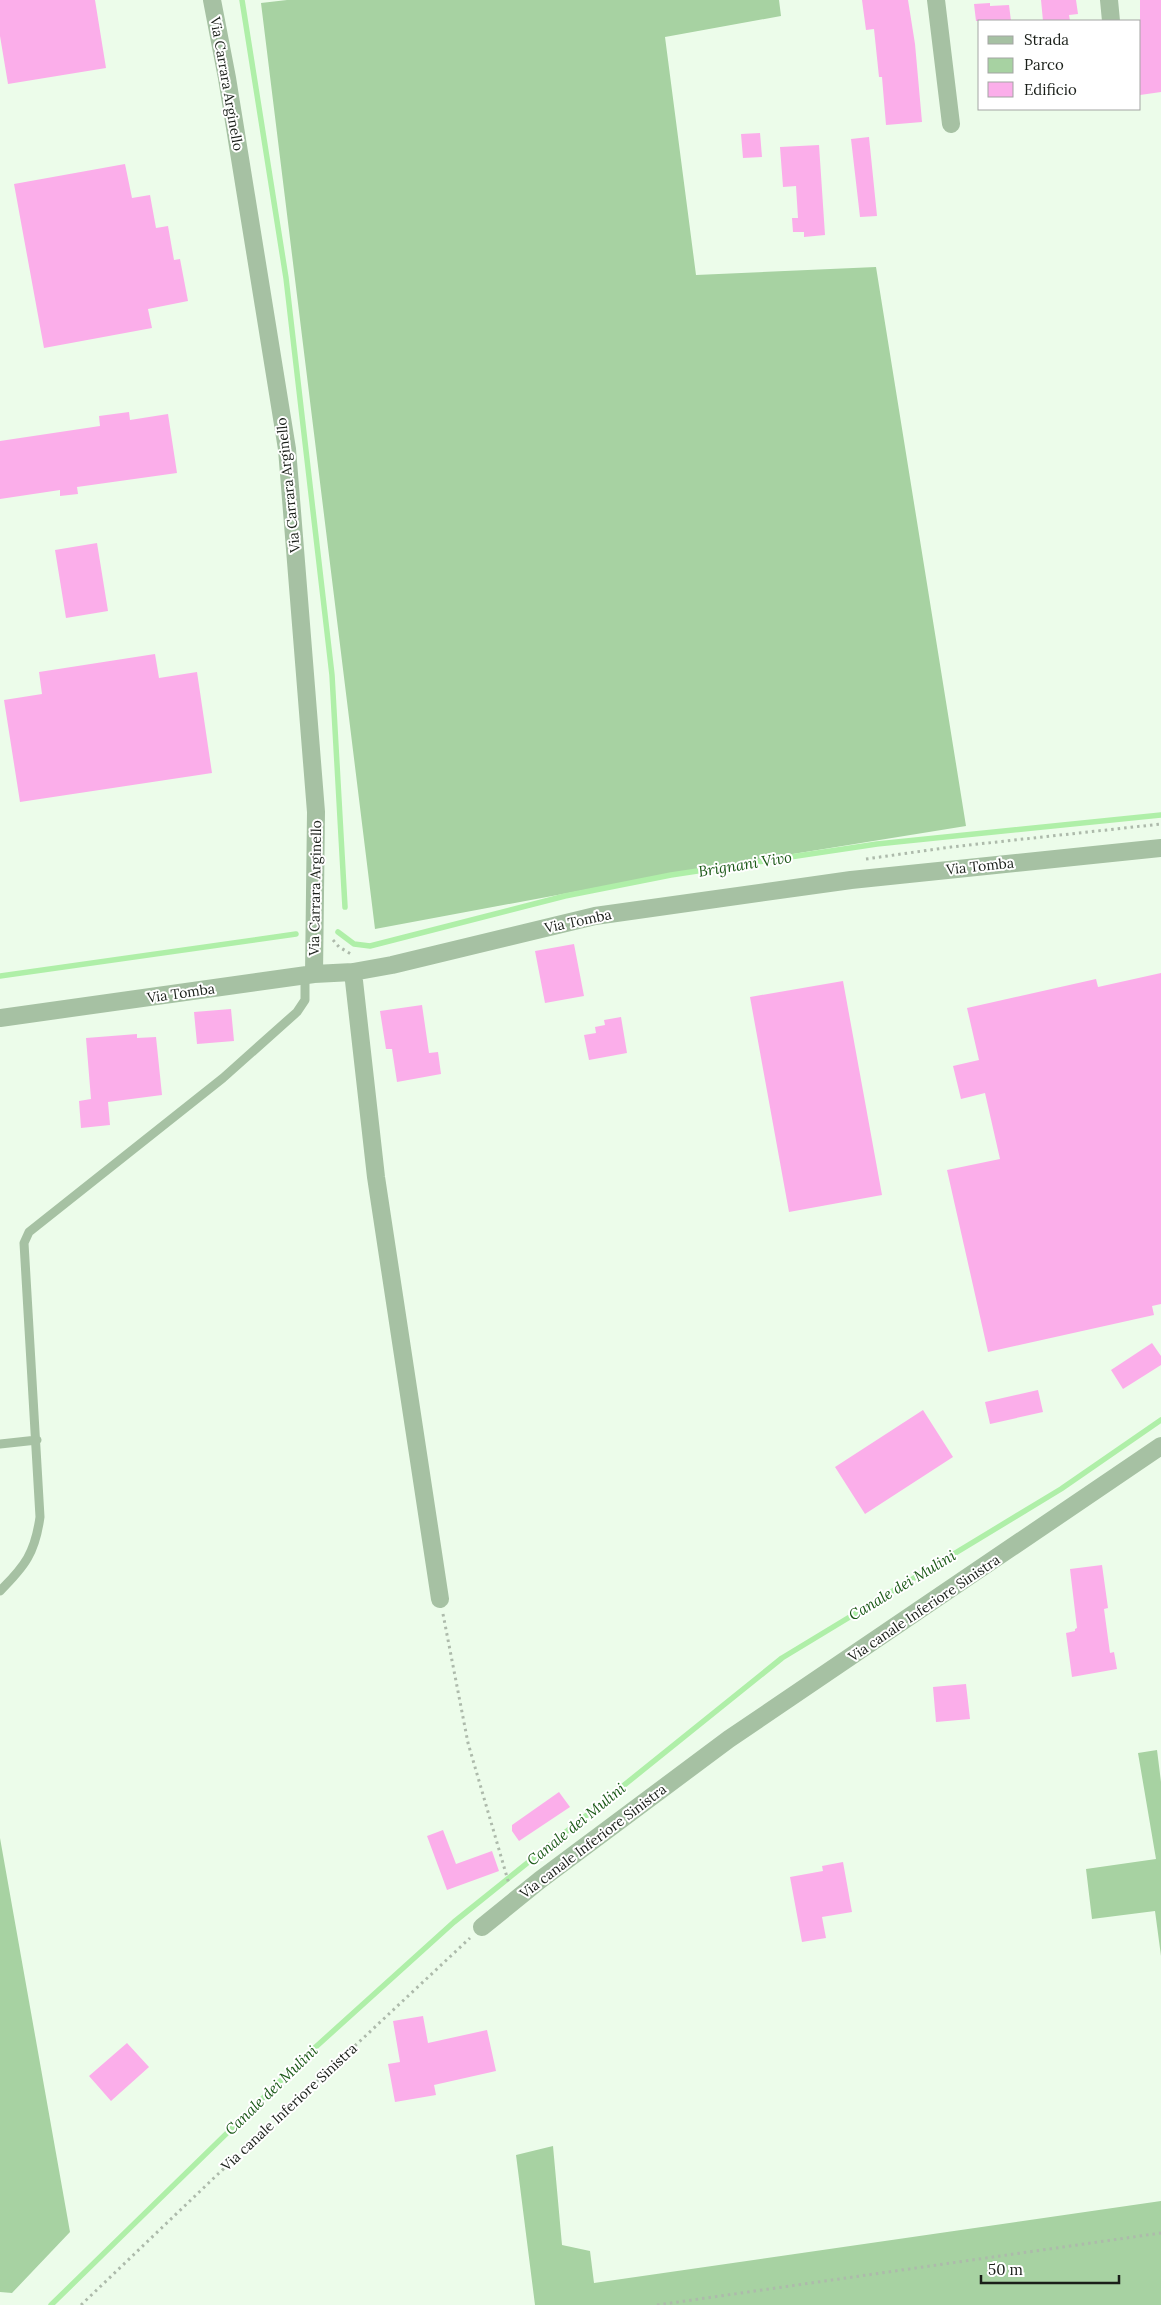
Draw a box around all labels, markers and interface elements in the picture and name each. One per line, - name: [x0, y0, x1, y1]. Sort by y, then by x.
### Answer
- street label: Via Carrara Arginello: [206, 15, 248, 152]
- legend: [978, 20, 1141, 110]
- text: Strada: [1024, 30, 1069, 49]
- text: Parco: [1024, 55, 1064, 74]
- text: Edificio: [1024, 80, 1077, 99]
- street label: Via Carrara Arginello: [272, 417, 304, 554]
- street label: Via Carrara Arginello: [305, 820, 325, 957]
- water label: Brignani Vivo: [697, 847, 793, 881]
- street label: Via Tomba: [944, 853, 1015, 879]
- street label: Via Tomba: [542, 905, 613, 937]
- street label: Via Tomba: [145, 979, 216, 1007]
- water label: Canale dei Mulini: [845, 1546, 959, 1624]
- street label: Via canale Inferiore Sinistra: [844, 1550, 1003, 1666]
- water label: Canale dei Mulini: [523, 1778, 629, 1870]
- street label: Via canale Inferiore Sinistra: [515, 1780, 670, 1903]
- street label: Via canale Inferiore Sinistra: [217, 2039, 361, 2175]
- water label: Canale dei Mulini: [221, 2041, 321, 2139]
- scale bar: [981, 2252, 1118, 2284]
- text: 50 m: [988, 2260, 1023, 2279]

